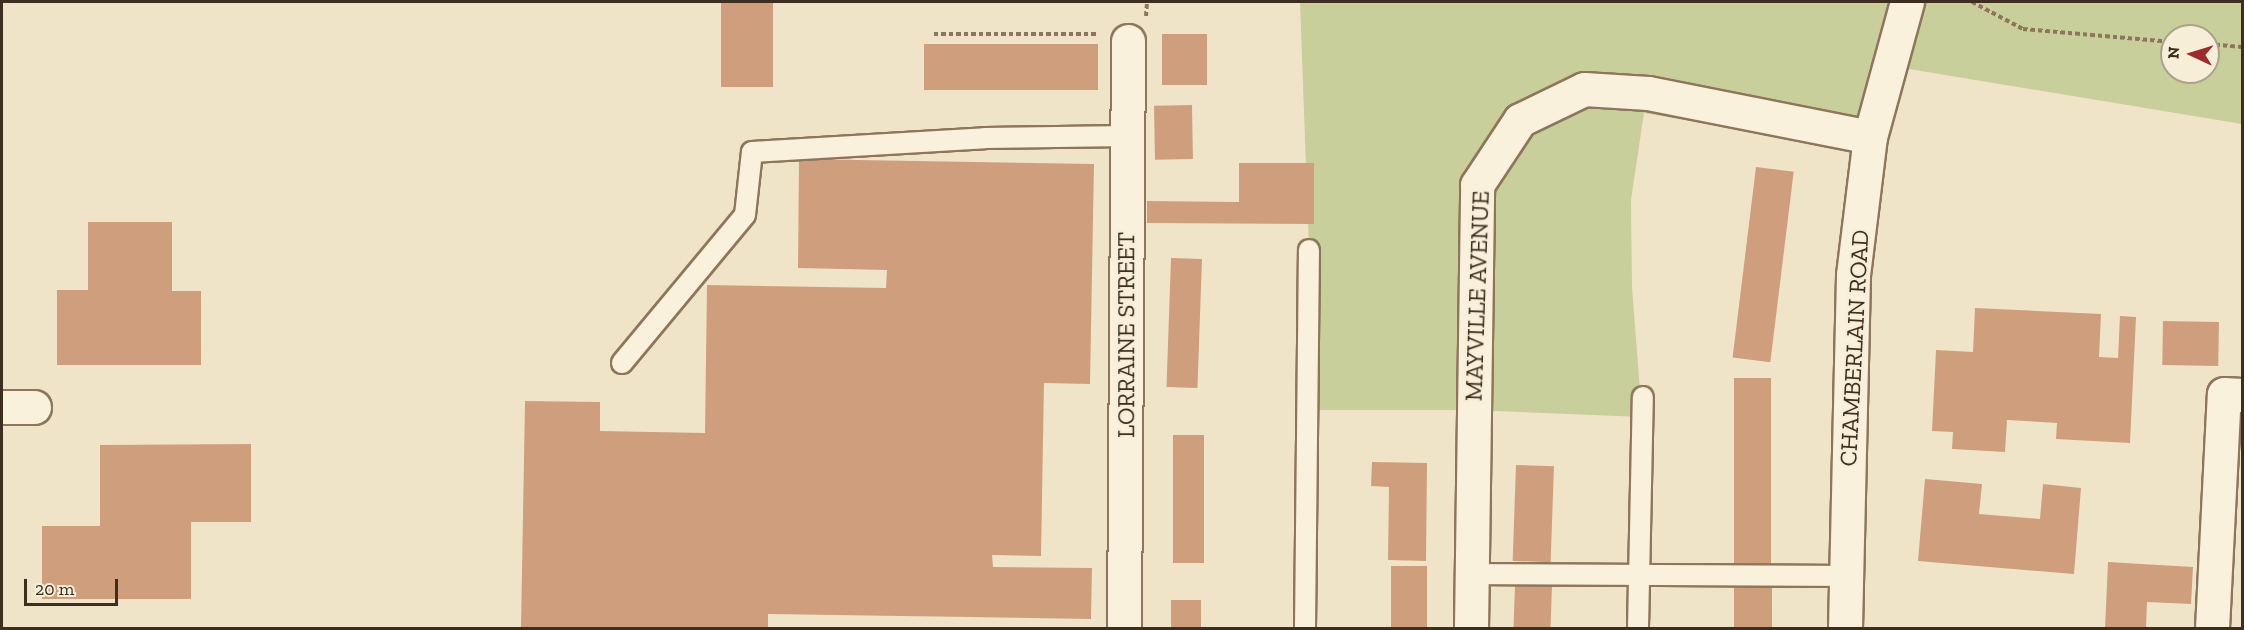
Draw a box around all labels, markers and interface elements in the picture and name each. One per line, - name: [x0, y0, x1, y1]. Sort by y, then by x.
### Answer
- north arrow: [2160, 24, 2220, 84]
- text: N: [2164, 46, 2183, 60]
- street label: MAYVILLE AVENUE: [1459, 190, 1495, 402]
- street label: CHAMBERLAIN ROAD: [1833, 229, 1875, 467]
- street label: LORRAINE STREET: [1112, 232, 1140, 438]
- scale bar: [27, 567, 122, 605]
- text: 20 m: [35, 578, 74, 600]

